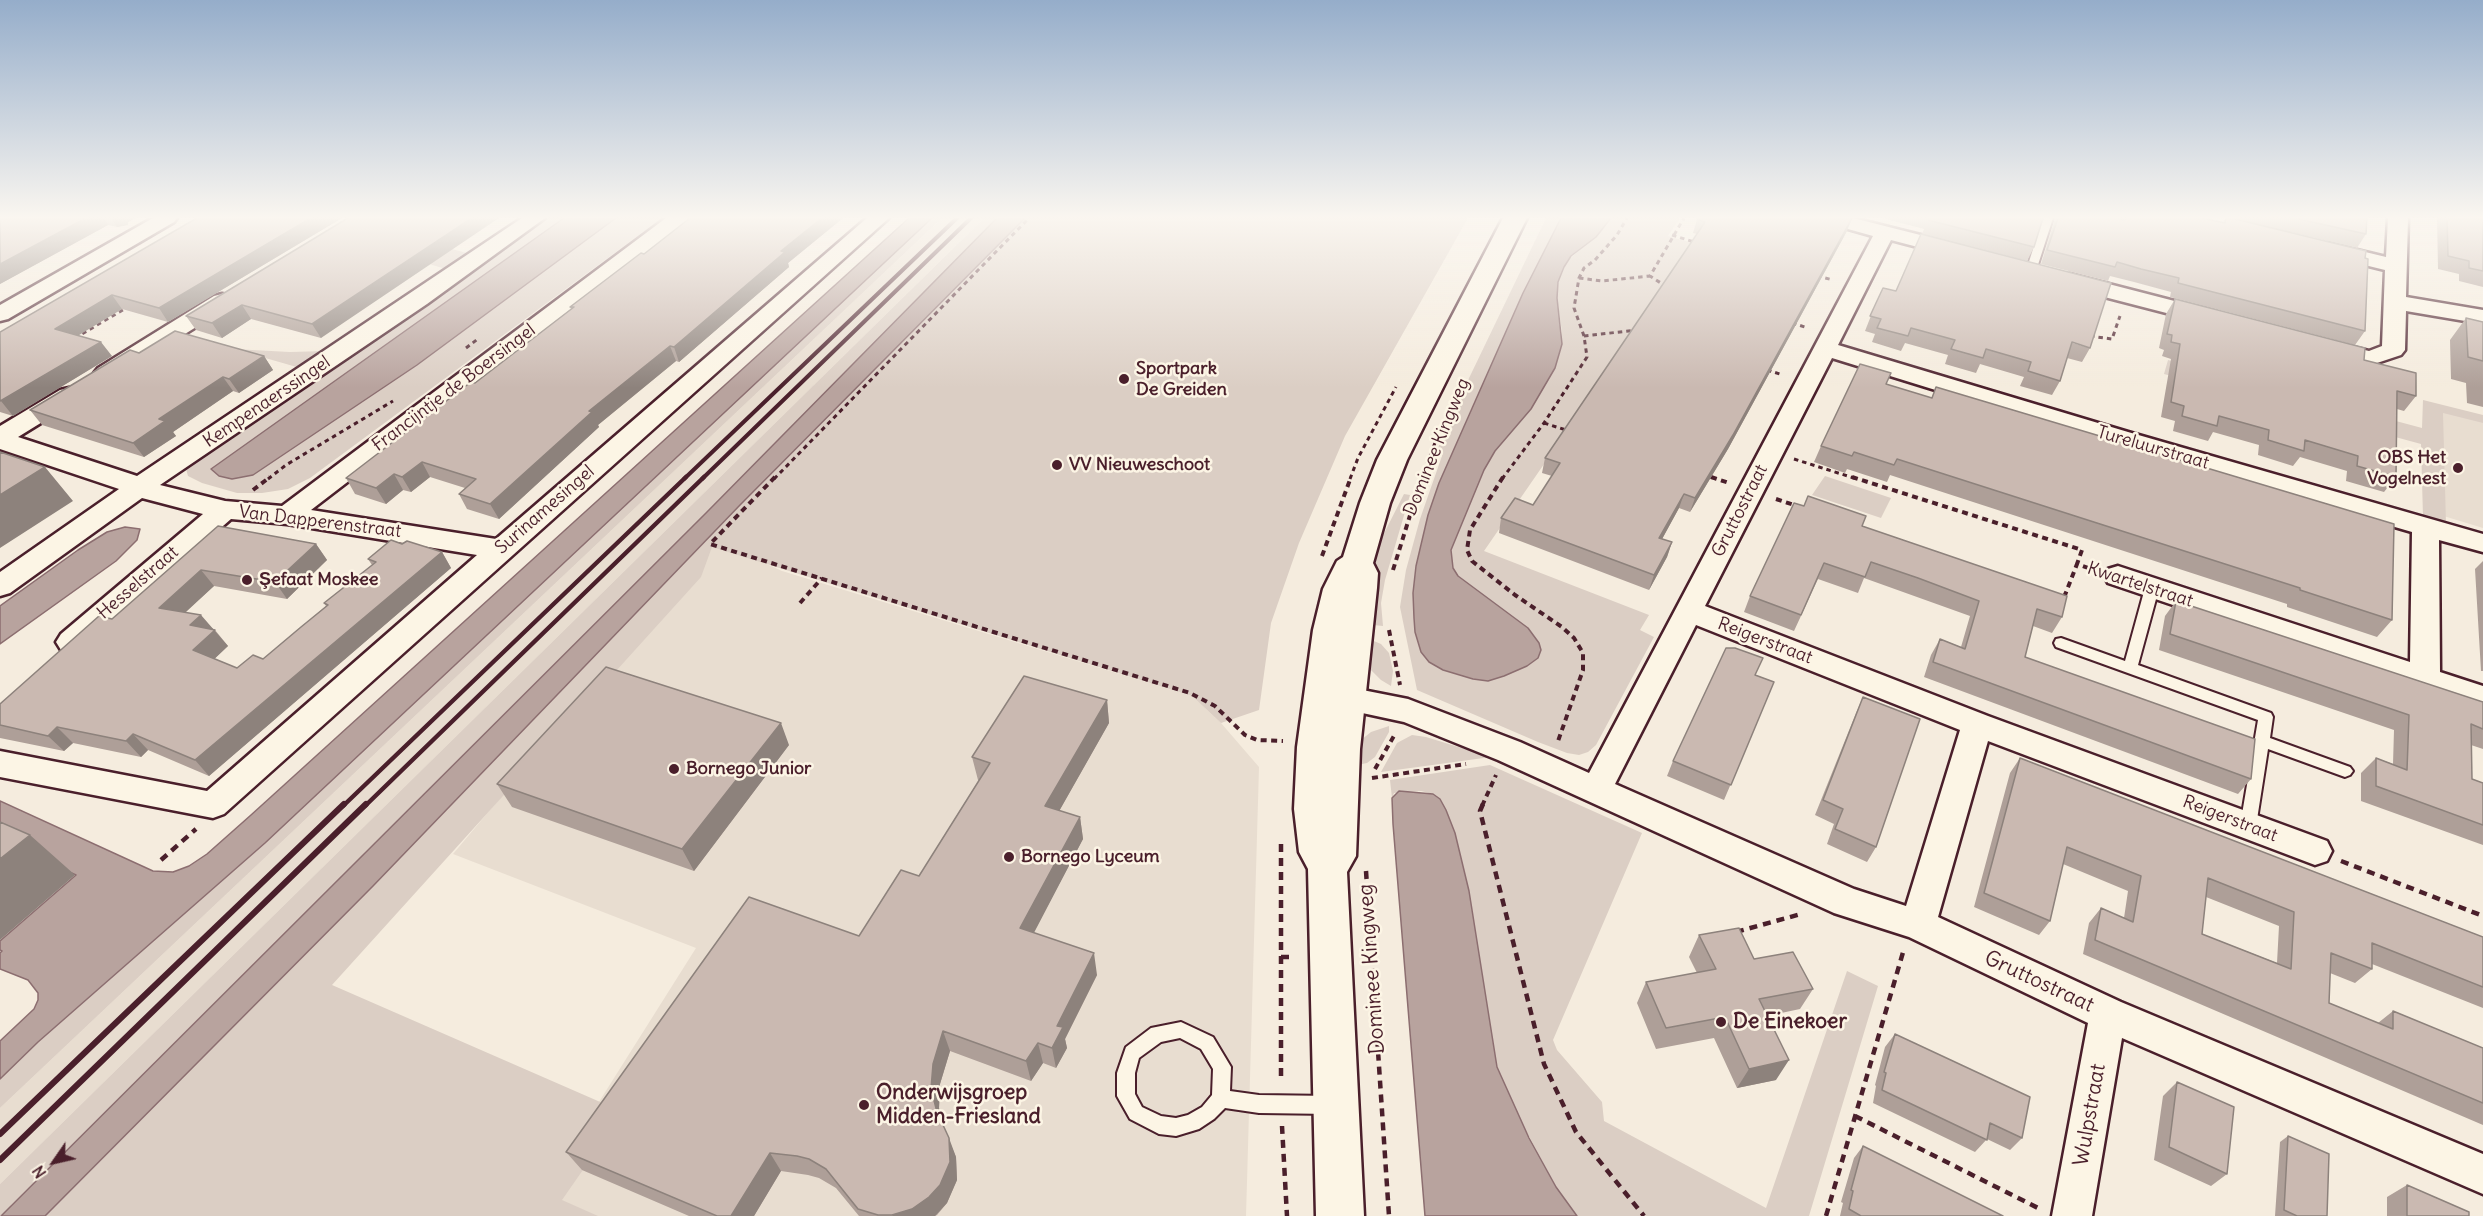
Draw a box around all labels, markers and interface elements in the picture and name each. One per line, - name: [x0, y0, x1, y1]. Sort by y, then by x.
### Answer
- street label: Francijntje de Boersingel: [368, 320, 540, 456]
- street label: Kempenaerssingel: [199, 352, 335, 452]
- place label: Sportpark De Greiden: [1136, 358, 1227, 400]
- marker: Sportpark De Greiden: [1117, 372, 1131, 386]
- street label: Dominee Kingweg: [1400, 375, 1474, 519]
- street label: Tureluurstraat: [2095, 422, 2211, 474]
- place label: OBS Het Vogelnest: [2367, 447, 2446, 490]
- place label: VV Nieuweschoot: [1069, 454, 1210, 476]
- marker: VV Nieuweschoot: [1050, 458, 1064, 472]
- street label: Surinamesingel: [491, 461, 599, 559]
- street label: Gruttostraat: [1707, 461, 1773, 561]
- marker: OBS Het Vogelnest: [2451, 461, 2465, 475]
- street label: Van Dapperenstraat: [237, 501, 403, 543]
- street label: Hesselstraat: [93, 542, 183, 624]
- street label: Kwartelstraat: [2084, 558, 2196, 612]
- place label: Şefaat Moskee: [259, 569, 378, 591]
- marker: Şefaat Moskee: [240, 573, 254, 587]
- street label: Reigerstraat: [1715, 613, 1815, 669]
- place label: Bornego Junior: [686, 758, 811, 780]
- marker: Bornego Junior: [667, 762, 681, 776]
- street label: Reigerstraat: [2180, 791, 2280, 847]
- place label: Bornego Lyceum: [1021, 846, 1159, 868]
- marker: Bornego Lyceum: [1002, 850, 1016, 864]
- street label: Dominee Kingweg: [1353, 883, 1391, 1055]
- street label: Gruttostraat: [1980, 946, 2098, 1018]
- place label: De Einekoer: [1733, 1009, 1847, 1035]
- marker: De Einekoer: [1714, 1015, 1728, 1029]
- street label: Wulpstraat: [2069, 1062, 2111, 1168]
- place label: Onderwijsgroep Midden-Friesland: [876, 1080, 1041, 1130]
- marker: Onderwijsgroep Midden-Friesland: [857, 1098, 871, 1112]
- north arrow: [24, 1132, 84, 1192]
- text: N: [28, 1162, 50, 1182]

